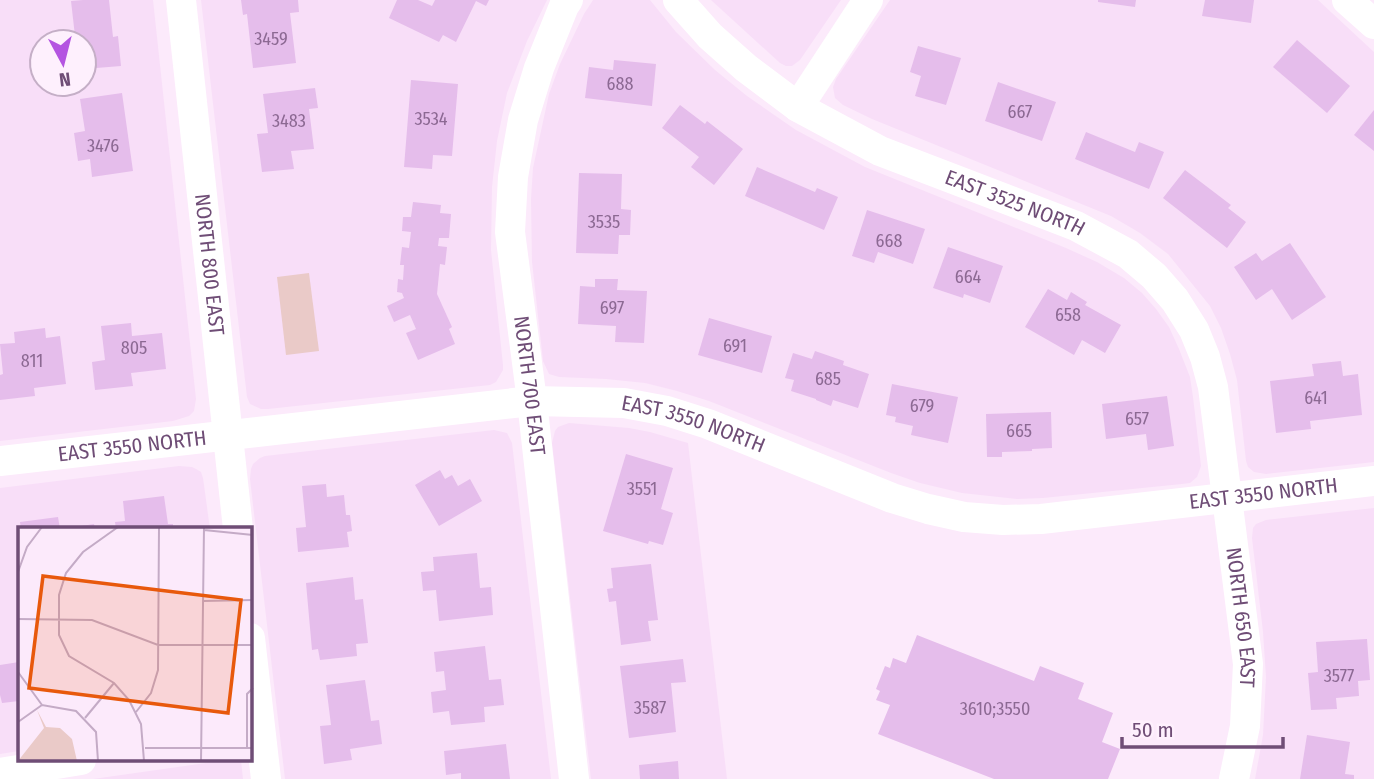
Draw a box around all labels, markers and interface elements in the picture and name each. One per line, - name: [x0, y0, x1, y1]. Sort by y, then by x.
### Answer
- north arrow: [28, 28, 98, 98]
- house number: 3459: [254, 28, 288, 50]
- text: N: [58, 67, 72, 91]
- house number: 688: [607, 73, 633, 95]
- house number: 667: [1008, 101, 1032, 123]
- house number: 3534: [415, 108, 448, 130]
- house number: 3483: [272, 110, 306, 132]
- house number: 3476: [87, 135, 119, 157]
- street label: EAST 3525 NORTH: [941, 164, 1090, 242]
- street label: NORTH 800 EAST: [189, 192, 230, 337]
- house number: 3535: [588, 211, 620, 233]
- house number: 668: [876, 230, 902, 252]
- house number: 664: [955, 266, 982, 288]
- house number: 697: [600, 297, 624, 319]
- house number: 658: [1055, 304, 1081, 326]
- street label: NORTH 700 EAST: [508, 314, 551, 457]
- house number: 691: [723, 335, 747, 357]
- house number: 805: [121, 337, 147, 359]
- house number: 811: [21, 350, 43, 372]
- house number: 685: [815, 368, 841, 390]
- house number: 641: [1304, 387, 1328, 409]
- street label: EAST 3550 NORTH: [619, 390, 769, 459]
- house number: 679: [910, 395, 934, 417]
- house number: 657: [1125, 408, 1149, 430]
- house number: 665: [1006, 420, 1032, 442]
- street label: EAST 3550 NORTH: [56, 425, 208, 467]
- street label: EAST 3550 NORTH: [1188, 472, 1339, 515]
- house number: 3551: [627, 478, 657, 500]
- inset map: [18, 527, 252, 762]
- street label: NORTH 650 EAST: [1220, 546, 1261, 688]
- house number: 3577: [1324, 665, 1354, 687]
- house number: 3587: [634, 697, 666, 719]
- house number: 3610;3550: [960, 698, 1030, 720]
- scale bar: [1122, 706, 1283, 750]
- text: 50 m: [1132, 717, 1174, 743]

